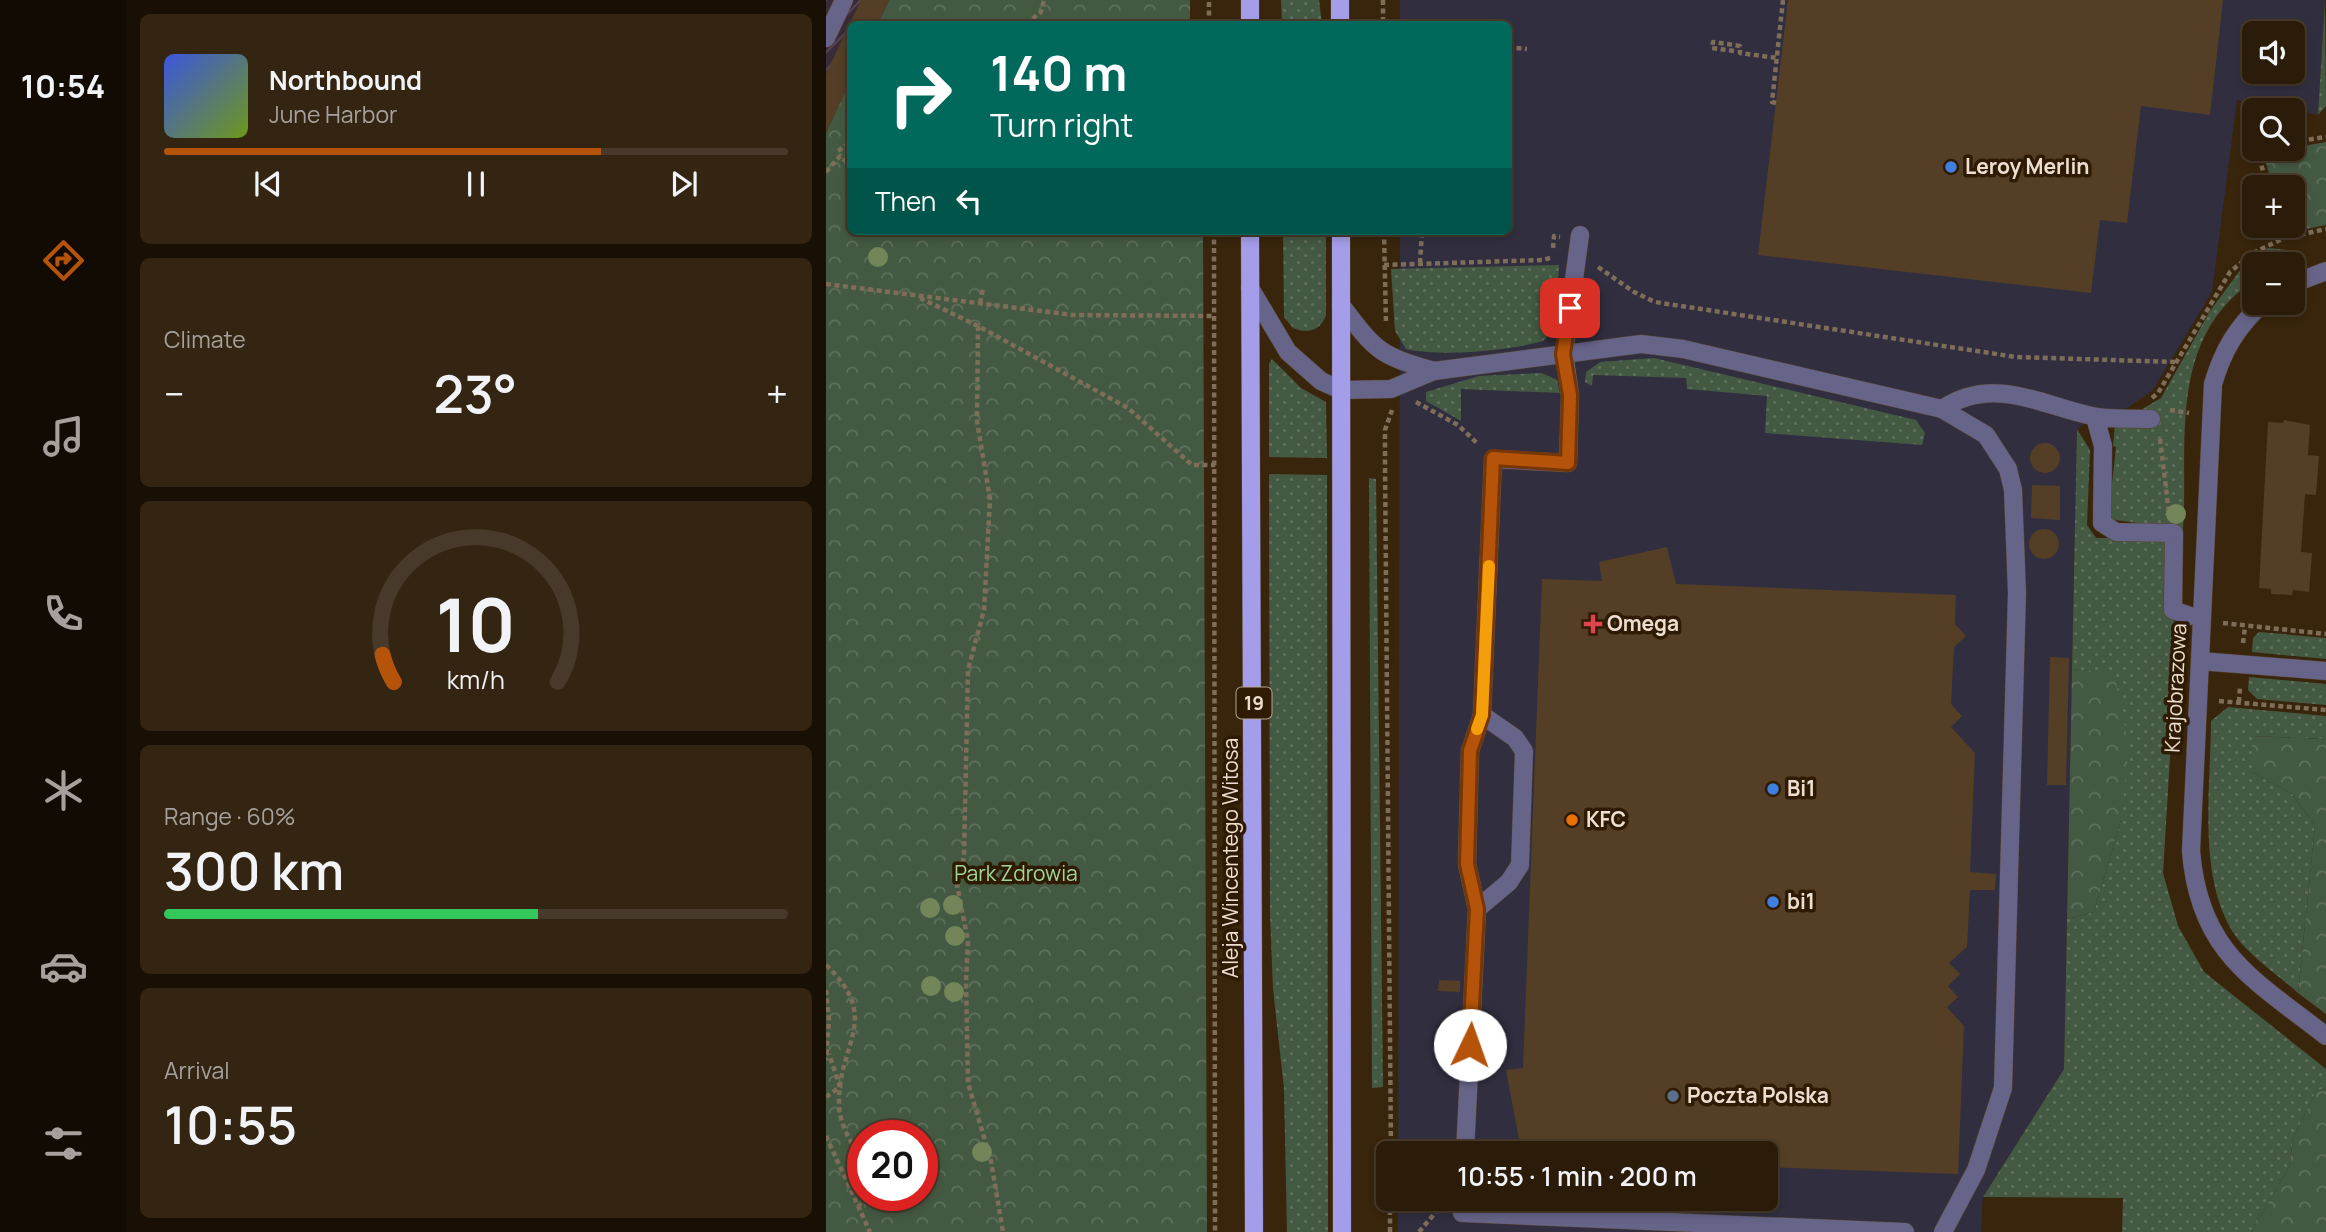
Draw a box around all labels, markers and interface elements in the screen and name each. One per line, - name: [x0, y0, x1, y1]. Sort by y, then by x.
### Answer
- map controls: [2242, 21, 2305, 315]
- button: sound: [2242, 21, 2305, 84]
- text: 140 m: [990, 39, 1127, 106]
- icon: right: [875, 49, 966, 140]
- text: Northbound: [269, 62, 422, 98]
- text: 10:54: [21, 64, 105, 108]
- text: June Harbor: [269, 98, 397, 130]
- button: search: [2242, 98, 2305, 161]
- text: Turn right: [990, 103, 1133, 147]
- place label: Leroy Merlin: [1965, 152, 2089, 180]
- marker: Leroy Merlin: [1943, 159, 1959, 175]
- icon: previous: [249, 165, 287, 203]
- icon: pause: [457, 165, 495, 203]
- icon: next: [665, 165, 703, 203]
- button: +: [2242, 175, 2305, 238]
- icon: left: [950, 182, 988, 220]
- text: Then: [875, 183, 936, 219]
- icon: directions: [39, 236, 88, 285]
- button: −: [2242, 252, 2305, 315]
- pin: [1540, 278, 1600, 338]
- icon: arrive: [1551, 289, 1589, 327]
- text: Climate: [164, 323, 246, 355]
- text: 23°: [433, 358, 517, 429]
- text: −: [164, 367, 185, 419]
- text: +: [766, 367, 788, 419]
- icon: music: [39, 412, 88, 461]
- text: 10: [436, 574, 516, 674]
- icon: phone: [39, 589, 88, 638]
- place label: Omega: [1607, 609, 1679, 637]
- marker: Omega: [1585, 616, 1601, 632]
- street label: Krajobrazowa: [2158, 622, 2192, 753]
- text: km/h: [447, 662, 505, 697]
- road number: 19: [1236, 688, 1272, 718]
- street label: Aleja Wincentego Witosa: [1216, 738, 1244, 978]
- icon: climate: [39, 766, 88, 815]
- place label: Bi1: [1787, 774, 1815, 802]
- marker: Bi1: [1765, 781, 1781, 797]
- text: Range · 60%: [164, 800, 295, 832]
- place label: KFC: [1586, 805, 1626, 833]
- marker: KFC: [1564, 812, 1580, 828]
- text: 300 km: [164, 835, 344, 906]
- park label: Park Zdrowia: [954, 859, 1078, 887]
- place label: bi1: [1787, 887, 1815, 915]
- marker: bi1: [1765, 894, 1781, 910]
- icon: car: [39, 942, 88, 991]
- position arrow: [1433, 1008, 1507, 1082]
- text: Arrival: [164, 1054, 230, 1086]
- place label: Poczta Polska: [1687, 1081, 1829, 1109]
- marker: Poczta Polska: [1665, 1088, 1681, 1104]
- text: 10:55: [164, 1089, 297, 1160]
- icon: filters: [39, 1119, 88, 1168]
- speed limit sign: 20: [847, 1120, 938, 1211]
- text: 10:55 · 1 min · 200 m: [1457, 1158, 1697, 1194]

